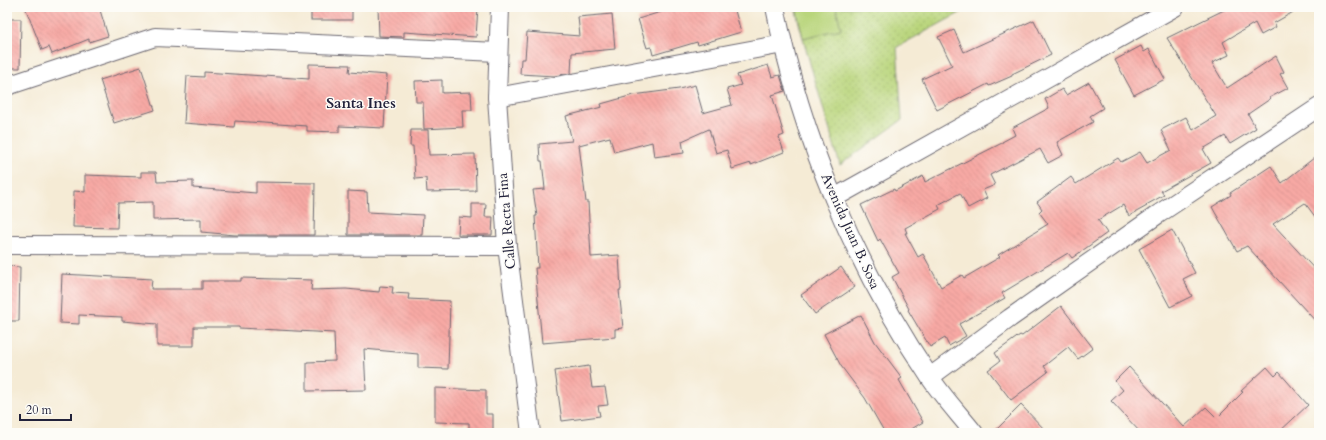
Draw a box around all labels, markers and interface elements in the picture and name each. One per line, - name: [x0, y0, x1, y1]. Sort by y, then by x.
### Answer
- district label: Santa Ines: [326, 93, 396, 113]
- street label: Avenida Juan B. Sosa: [816, 170, 885, 292]
- street label: Calle Recta Fina: [493, 172, 520, 270]
- scale bar: [20, 396, 71, 422]
- text: 20 m: [26, 402, 53, 418]

